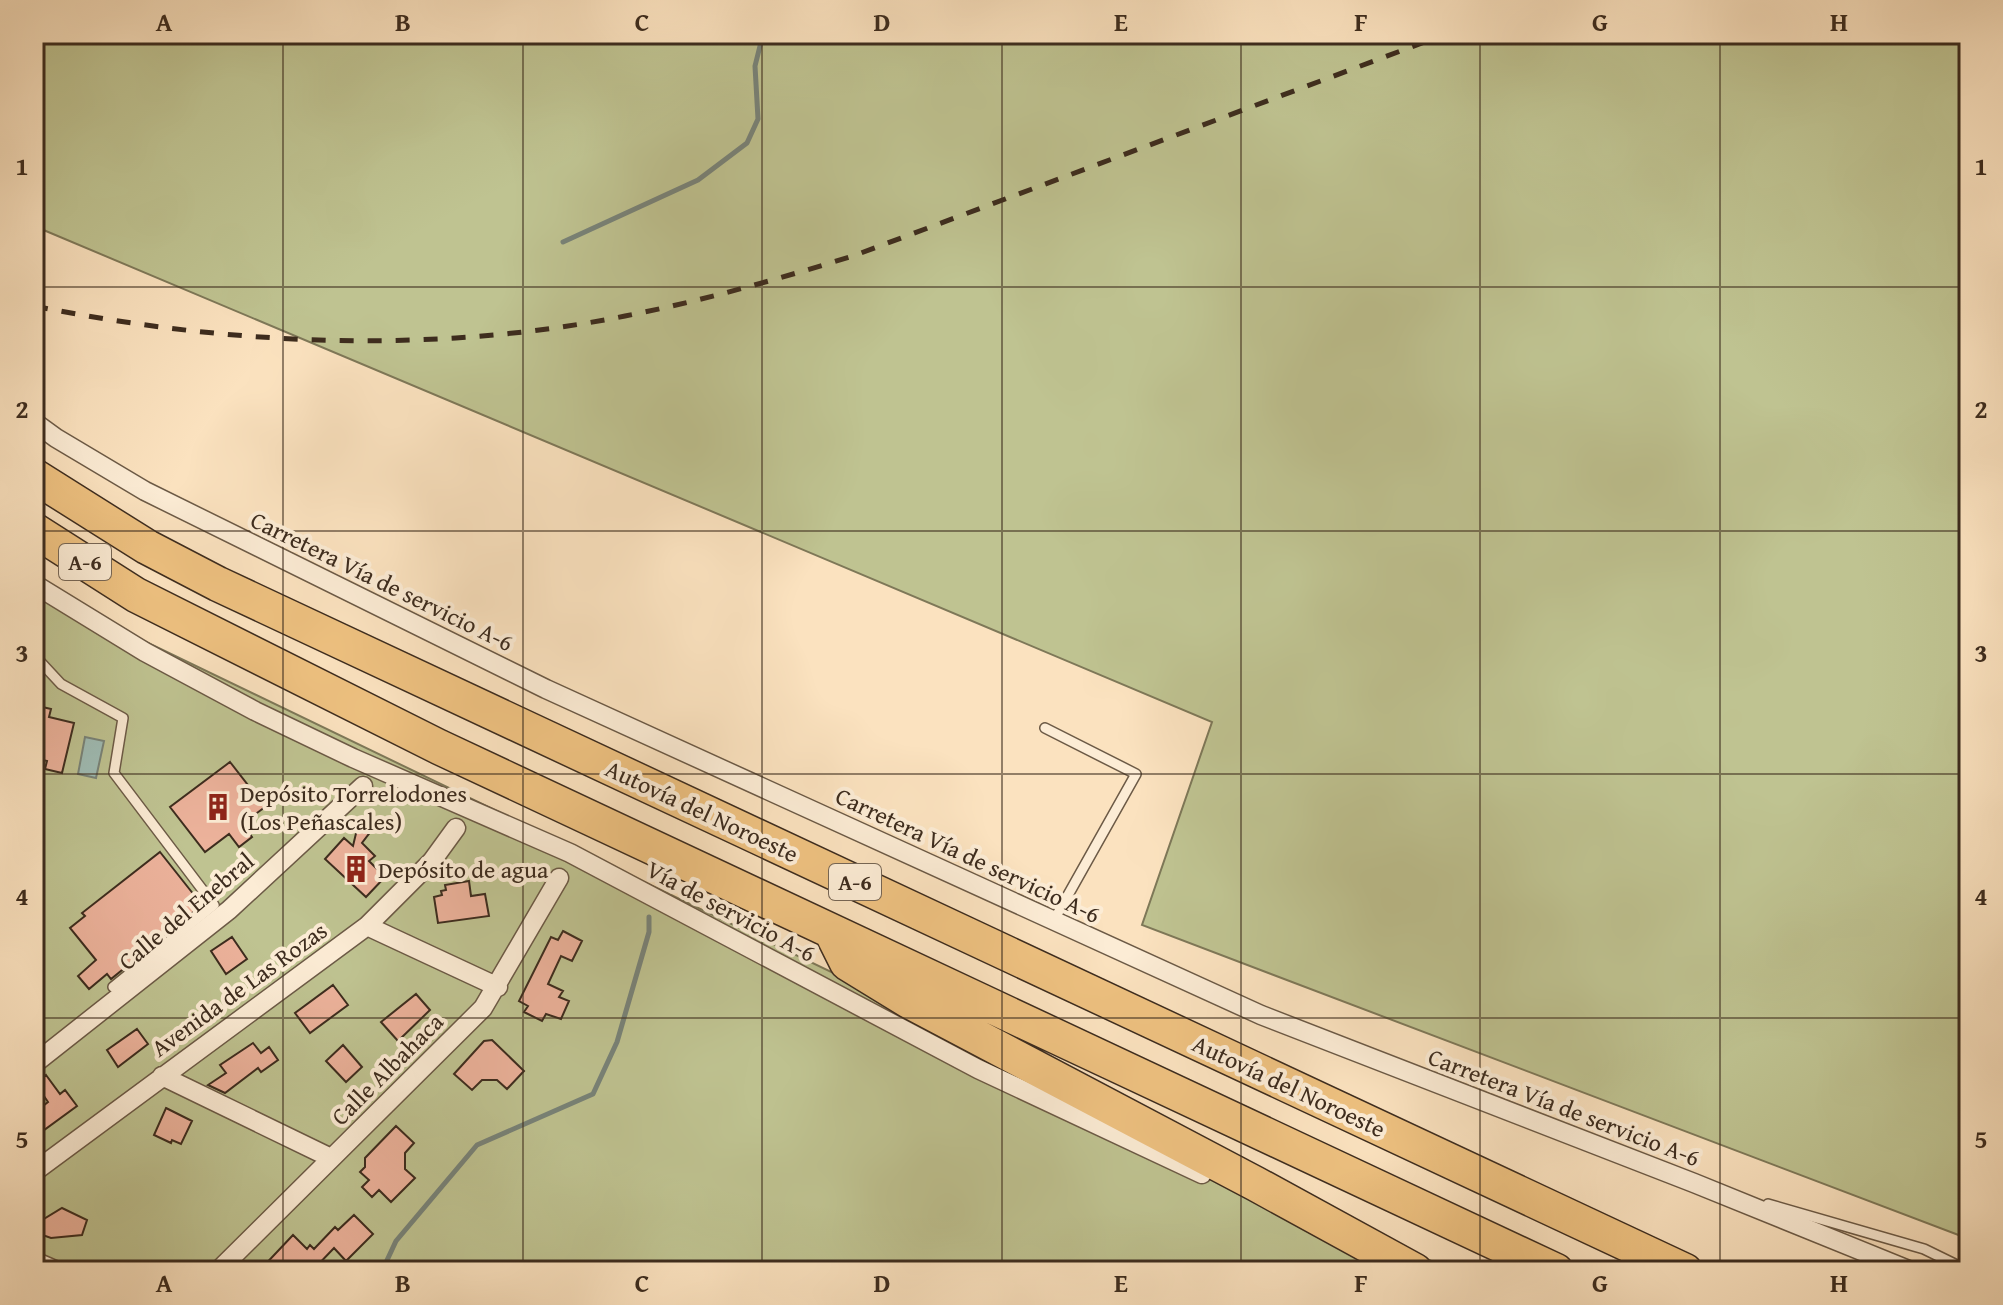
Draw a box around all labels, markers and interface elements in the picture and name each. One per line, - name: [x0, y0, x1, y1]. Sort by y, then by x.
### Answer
- text: A: [156, 2, 173, 41]
- text: B: [395, 2, 411, 41]
- text: C: [635, 2, 649, 41]
- text: D: [874, 2, 890, 41]
- text: E: [1114, 2, 1128, 41]
- text: F: [1354, 2, 1368, 41]
- text: G: [1592, 2, 1608, 41]
- text: H: [1830, 2, 1848, 41]
- text: 1: [15, 146, 29, 185]
- text: 1: [1974, 146, 1988, 185]
- text: 2: [15, 389, 29, 428]
- text: 2: [1974, 389, 1988, 428]
- street label: Carretera Vía de servicio A-6: [245, 502, 519, 660]
- road number: A-6: [59, 544, 111, 580]
- text: 3: [15, 633, 29, 672]
- text: 3: [1974, 633, 1988, 672]
- street label: Autovía del Noroeste: [600, 751, 804, 871]
- place label: Depósito Torrelodones (Los Peñascales): [240, 776, 467, 839]
- street label: Carretera Vía de servicio A-6: [831, 781, 1105, 929]
- building icon: Depósito Torrelodones (Los Peñascales): [203, 792, 233, 822]
- street label: Calle del Enebral: [111, 844, 262, 978]
- place label: Depósito de agua: [378, 852, 549, 887]
- street label: Vía de servicio A-6: [640, 852, 822, 970]
- building icon: Depósito de agua: [341, 854, 371, 884]
- road number: A-6: [829, 864, 881, 900]
- text: 4: [15, 876, 29, 915]
- text: 4: [1974, 876, 1988, 915]
- street label: Avenida de Las Rozas: [144, 913, 334, 1065]
- street label: Calle Albahaca: [323, 1004, 452, 1133]
- street label: Autovía del Noroeste: [1187, 1026, 1391, 1146]
- street label: Carretera Vía de servicio A-6: [1423, 1039, 1705, 1175]
- text: 5: [15, 1119, 29, 1158]
- text: 5: [1974, 1119, 1988, 1158]
- text: A: [156, 1263, 173, 1302]
- text: B: [395, 1263, 411, 1302]
- text: C: [635, 1263, 649, 1302]
- text: D: [874, 1263, 890, 1302]
- text: E: [1114, 1263, 1128, 1302]
- text: F: [1354, 1263, 1368, 1302]
- text: G: [1592, 1263, 1608, 1302]
- text: H: [1830, 1263, 1848, 1302]

